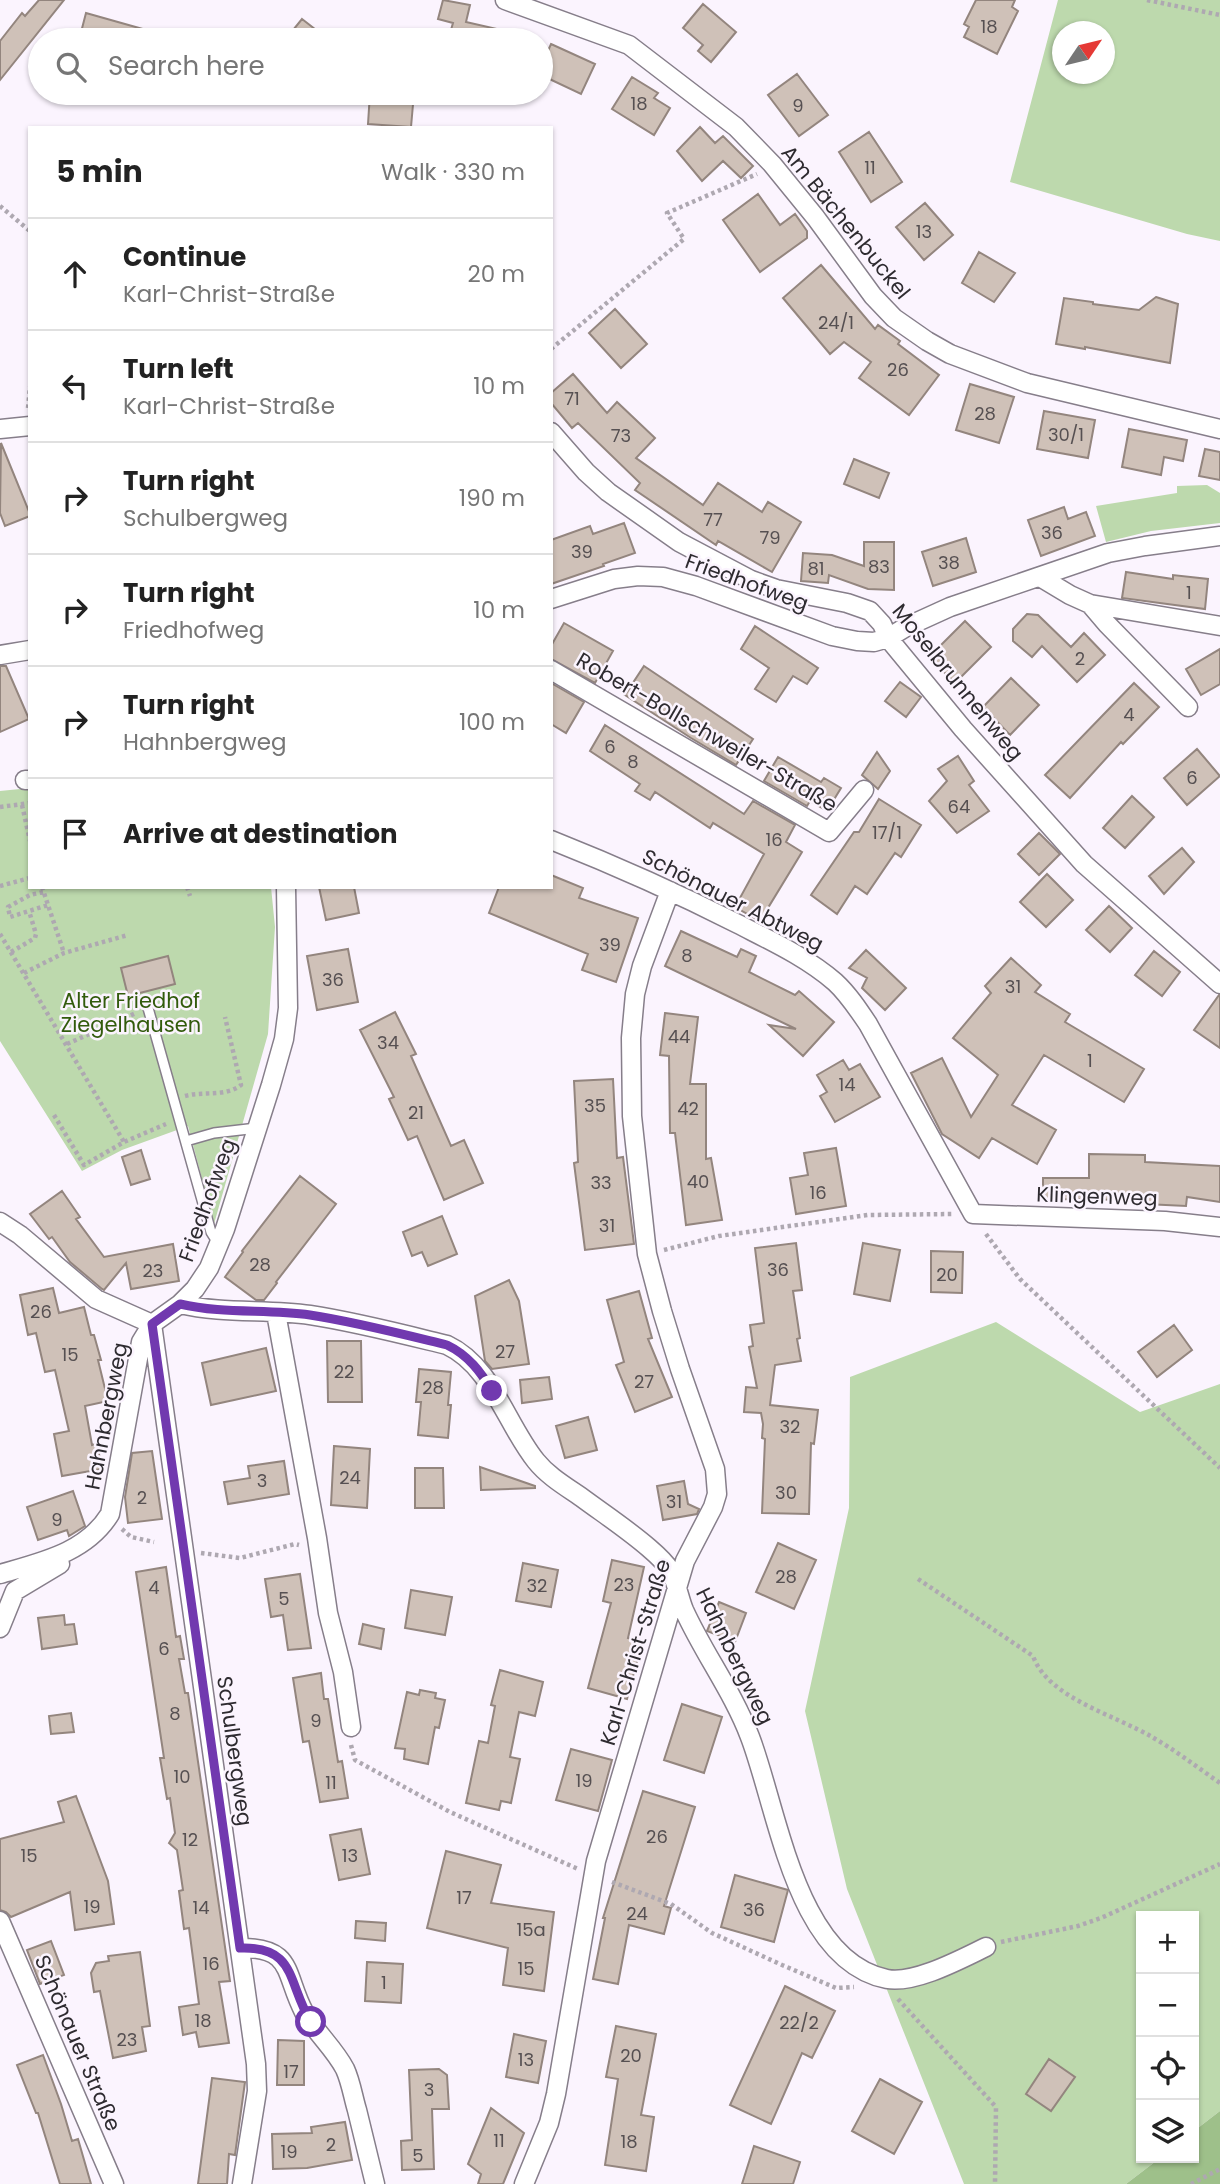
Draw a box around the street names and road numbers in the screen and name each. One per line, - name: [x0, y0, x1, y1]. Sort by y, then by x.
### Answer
- street label: Am Bächenbuckel: [775, 139, 917, 305]
- street label: Friedhofweg: [681, 546, 813, 618]
- street label: Moselbrunnenweg: [886, 598, 1030, 766]
- street label: Robert-Bollschweiler-Straße: [571, 645, 843, 819]
- street label: Schönauer Abtweg: [637, 842, 829, 958]
- street label: Friedhofweg: [171, 1134, 243, 1266]
- street label: Klingenweg: [1036, 1179, 1158, 1213]
- street label: Hahnbergweg: [78, 1340, 134, 1492]
- street label: Karl-Christ-Straße: [593, 1555, 677, 1749]
- street label: Hahnbergweg: [689, 1583, 781, 1729]
- street label: Schulbergweg: [210, 1674, 260, 1828]
- street label: Schönauer Straße: [28, 1950, 128, 2136]

